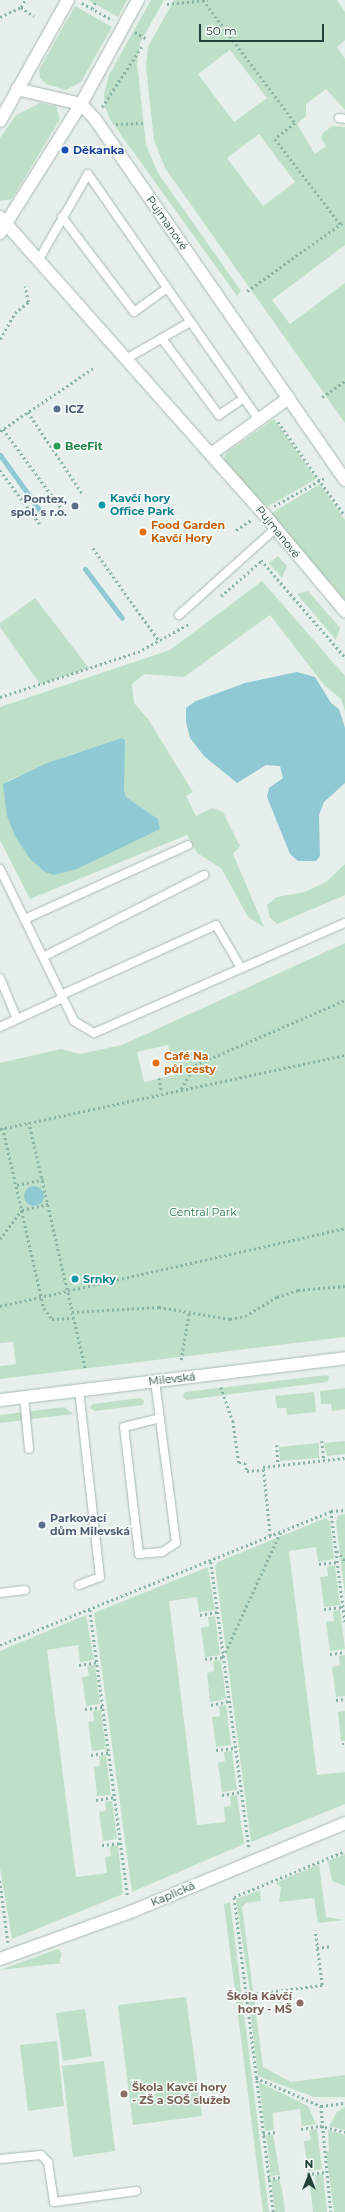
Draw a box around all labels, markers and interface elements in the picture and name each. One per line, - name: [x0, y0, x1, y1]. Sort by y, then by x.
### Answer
- scale bar: [201, 16, 326, 42]
- text: 50 m: [206, 23, 237, 38]
- place label: Děkanka: [73, 143, 124, 157]
- marker: Děkanka: [60, 145, 70, 155]
- street label: Pujmanové: [144, 193, 190, 253]
- place label: ICZ: [65, 402, 84, 416]
- marker: ICZ: [52, 404, 62, 414]
- place label: BeeFit: [65, 439, 102, 453]
- marker: BeeFit: [52, 441, 62, 451]
- place label: Kavčí hory Office Park: [110, 492, 174, 518]
- place label: Pontex, spol. s r.o.: [11, 493, 67, 519]
- marker: Kavčí hory Office Park: [97, 500, 107, 510]
- marker: Pontex, spol. s r.o.: [70, 501, 80, 511]
- street label: Pujmanové: [253, 503, 303, 561]
- place label: Food Garden Kavčí Hory: [151, 519, 225, 545]
- marker: Food Garden Kavčí Hory: [138, 527, 148, 537]
- place label: Café Na půl cesty: [164, 1050, 216, 1076]
- marker: Café Na půl cesty: [151, 1058, 161, 1068]
- park label: Central Park: [169, 1205, 237, 1219]
- place label: Srnky: [83, 1272, 116, 1286]
- marker: Srnky: [70, 1274, 80, 1284]
- street label: Milevská: [148, 1370, 196, 1388]
- place label: Parkovací dům Milevská: [50, 1512, 130, 1538]
- marker: Parkovací dům Milevská: [37, 1520, 47, 1530]
- street label: Kaplická: [149, 1879, 197, 1909]
- place label: Škola Kavčí hory - MŠ: [227, 1990, 292, 2016]
- marker: Škola Kavčí hory - MŠ: [295, 1998, 305, 2008]
- place label: Škola Kavčí hory - ZŠ a SOŠ služeb: [132, 2081, 230, 2107]
- marker: Škola Kavčí hory - ZŠ a SOŠ služeb: [119, 2089, 129, 2099]
- north arrow: [289, 2156, 329, 2196]
- text: N: [305, 2157, 313, 2171]

